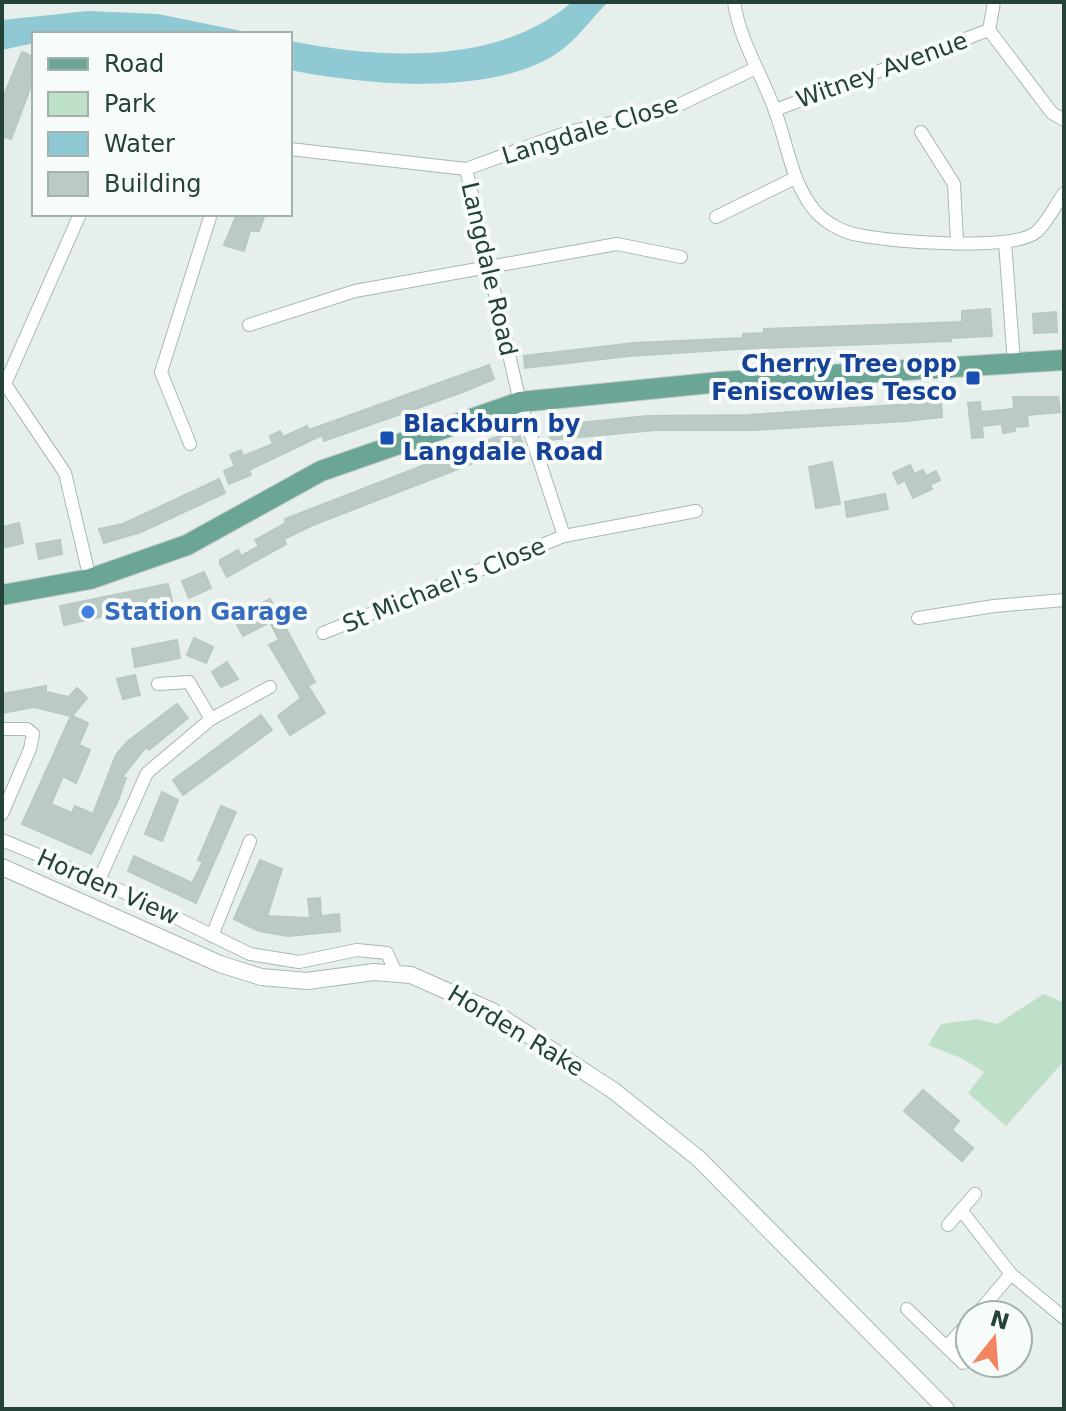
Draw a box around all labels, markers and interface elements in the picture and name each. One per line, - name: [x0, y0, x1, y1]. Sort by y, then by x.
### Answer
- street label: Witney Avenue: [793, 26, 971, 114]
- legend: [32, 32, 292, 216]
- text: Road: [104, 50, 164, 78]
- text: Park: [104, 90, 156, 118]
- street label: Langdale Close: [498, 90, 682, 170]
- text: Water: [104, 130, 175, 158]
- text: Building: [104, 170, 201, 198]
- street label: Langdale Road: [455, 179, 523, 359]
- place label: Cherry Tree opp Feniscowles Tesco: [711, 350, 957, 406]
- marker: Cherry Tree opp Feniscowles Tesco: [964, 369, 982, 387]
- place label: Blackburn by Langdale Road: [403, 410, 603, 466]
- marker: Blackburn by Langdale Road: [378, 429, 396, 447]
- street label: St Michael's Close: [338, 532, 550, 638]
- place label: Station Garage: [104, 598, 308, 626]
- marker: Station Garage: [79, 603, 97, 621]
- street label: Horden View: [33, 843, 183, 931]
- street label: Horden Rake: [443, 979, 589, 1083]
- north arrow: [954, 1299, 1034, 1379]
- text: N: [987, 1306, 1012, 1335]

